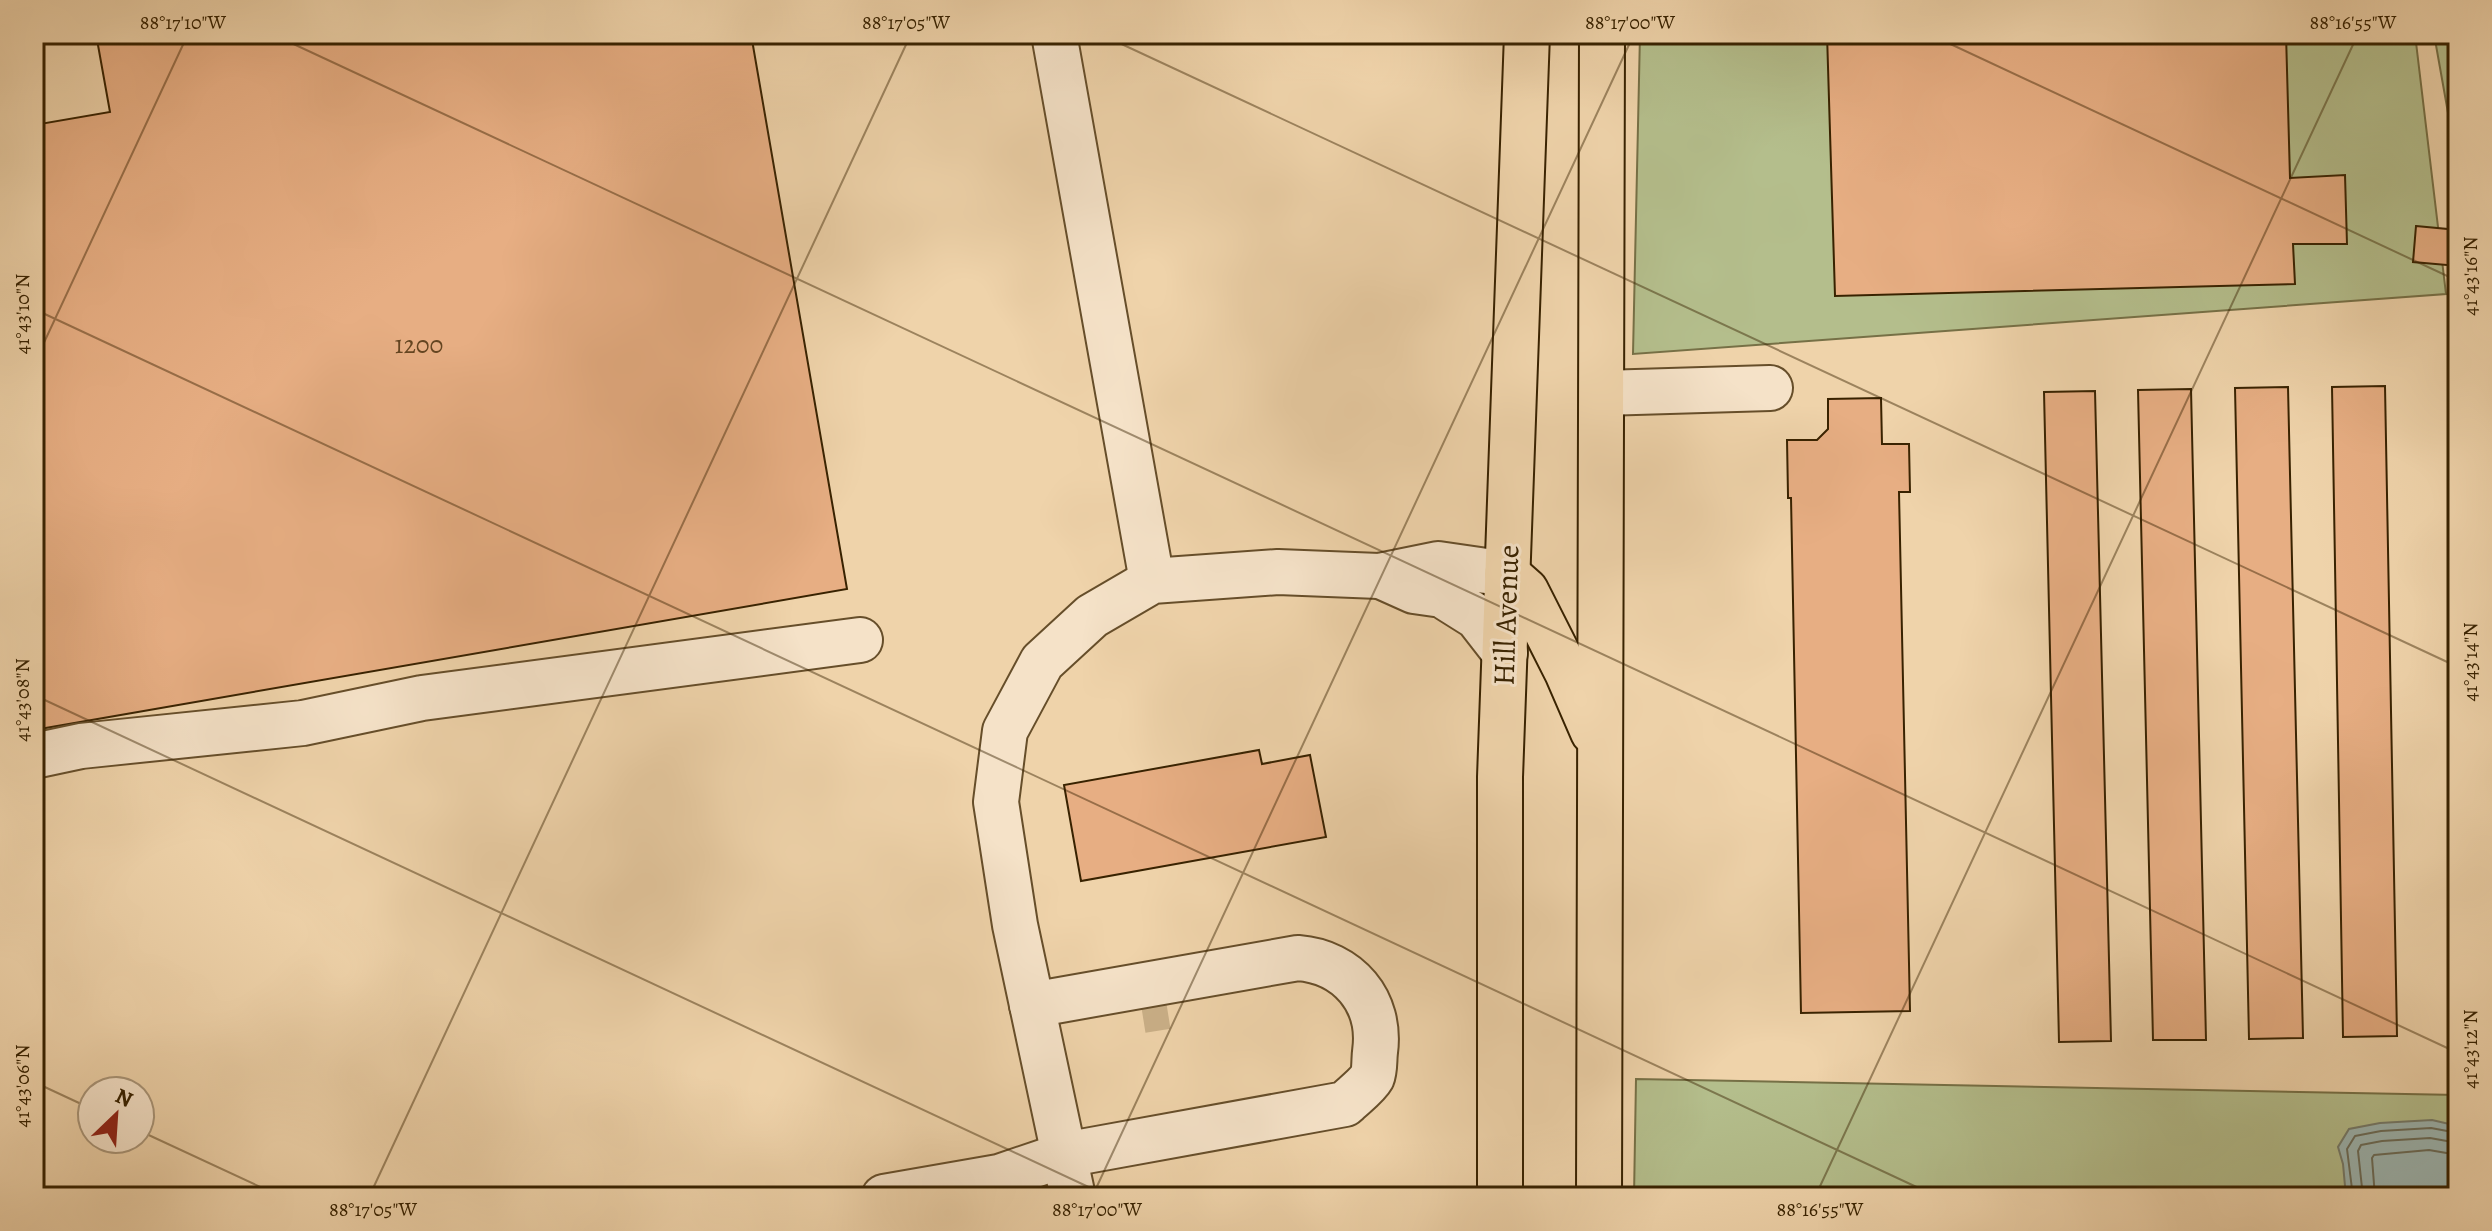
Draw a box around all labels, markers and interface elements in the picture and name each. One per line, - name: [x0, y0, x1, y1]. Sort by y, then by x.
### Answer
- text: 88°17'10"W: [140, 9, 227, 36]
- text: 88°17'05"W: [862, 9, 950, 36]
- text: 88°17'00"W: [1585, 9, 1675, 36]
- text: 88°16'55"W: [2310, 9, 2397, 36]
- text: 41°43'16"N: [2457, 236, 2484, 316]
- text: 41°43'10"N: [9, 274, 36, 354]
- house number: 1200: [395, 327, 443, 362]
- street label: Hill Avenue: [1484, 544, 1528, 686]
- text: 41°43'14"N: [2457, 622, 2484, 702]
- text: 41°43'08"N: [9, 658, 36, 742]
- text: 41°43'12"N: [2457, 1009, 2484, 1089]
- text: 41°43'06"N: [9, 1044, 36, 1128]
- north arrow: [76, 1075, 156, 1155]
- text: N: [110, 1081, 138, 1115]
- text: 88°17'05"W: [329, 1196, 417, 1223]
- text: 88°17'00"W: [1052, 1196, 1142, 1223]
- text: 88°16'55"W: [1777, 1196, 1864, 1223]

